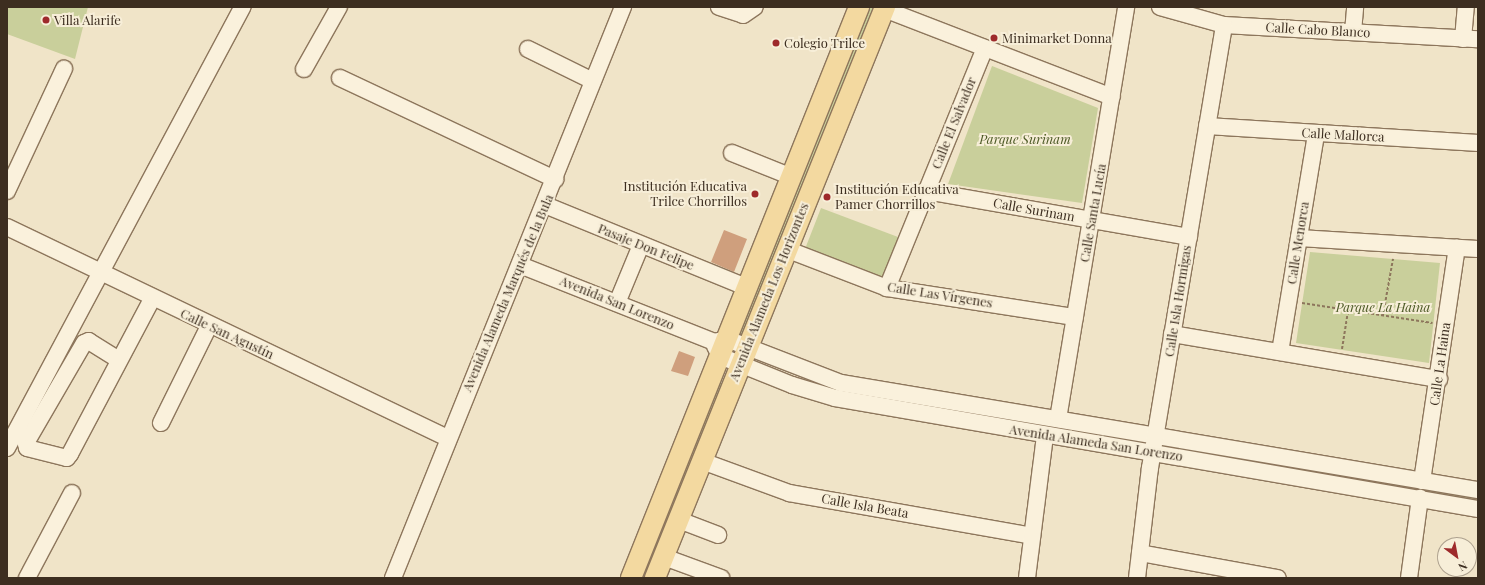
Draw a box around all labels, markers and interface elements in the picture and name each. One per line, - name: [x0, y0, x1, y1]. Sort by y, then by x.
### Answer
- place label: Villa Alarife: [54, 12, 121, 28]
- marker: Villa Alarife: [41, 15, 51, 25]
- street label: Calle Cabo Blanco: [1265, 19, 1371, 41]
- place label: Minimarket Donna: [1002, 30, 1112, 46]
- marker: Minimarket Donna: [989, 33, 999, 43]
- place label: Colegio Trilce: [784, 35, 865, 51]
- marker: Colegio Trilce: [771, 38, 781, 48]
- street label: Calle El Salvador: [928, 75, 980, 171]
- street label: Calle Mallorca: [1301, 125, 1385, 145]
- park label: Parque Surinam: [979, 131, 1071, 147]
- street label: Calle Santa Lucía: [1077, 162, 1109, 264]
- place label: Institución Educativa Trilce Chorrillos: [623, 179, 747, 210]
- place label: Institución Educativa Pamer Chorrillos: [835, 182, 959, 213]
- marker: Institución Educativa Trilce Chorrillos: [750, 189, 760, 199]
- street label: Avenida Alameda Marqués de la Bula: [459, 191, 557, 395]
- marker: Institución Educativa Pamer Chorrillos: [822, 192, 832, 202]
- street label: Calle Surinam: [992, 195, 1076, 225]
- street label: Avenida Alameda Los Horizontes: [726, 200, 812, 384]
- street label: Calle Menorca: [1284, 201, 1312, 285]
- street label: Pasaje Don Felipe: [596, 221, 696, 273]
- street label: Calle Isla Hormigas: [1161, 244, 1195, 358]
- street label: Avenida San Lorenzo: [557, 273, 677, 333]
- street label: Calle Las Vírgenes: [886, 279, 994, 311]
- park label: Parque La Haina: [1336, 299, 1430, 315]
- street label: Calle San Agustín: [178, 305, 276, 363]
- street label: Calle La Haina: [1426, 321, 1454, 407]
- street label: Avenida Alameda San Lorenzo: [1008, 422, 1184, 464]
- street label: Calle Isla Beata: [820, 491, 910, 521]
- north arrow: [1437, 537, 1477, 577]
- text: N: [1456, 558, 1470, 575]

